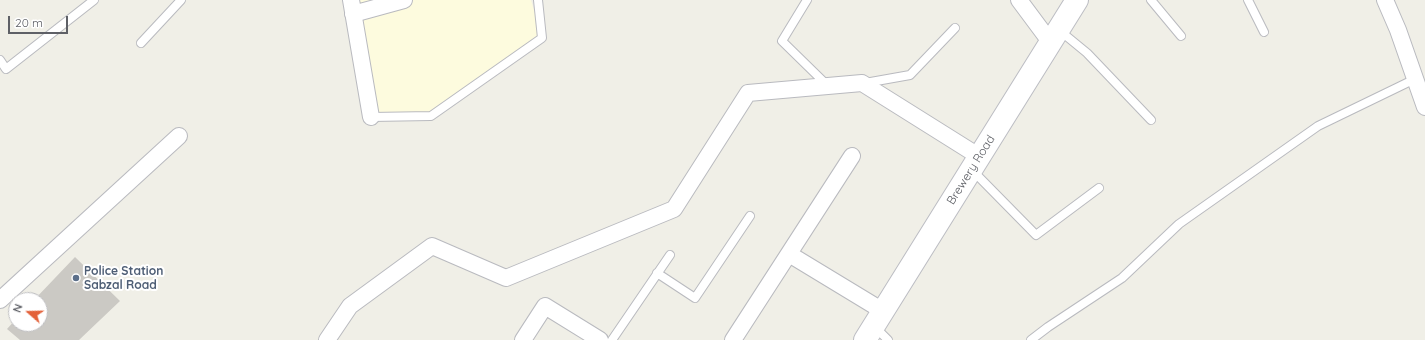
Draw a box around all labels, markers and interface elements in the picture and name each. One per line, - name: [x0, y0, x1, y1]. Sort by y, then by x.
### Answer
- scale bar: [10, 8, 70, 34]
- text: 20 m: [15, 15, 43, 30]
- street label: Brewery Road: [944, 133, 998, 207]
- place label: Police Station Sabzal Road: [84, 264, 163, 292]
- marker: Police Station Sabzal Road: [71, 273, 81, 283]
- north arrow: [8, 292, 48, 332]
- text: N: [10, 302, 26, 314]

